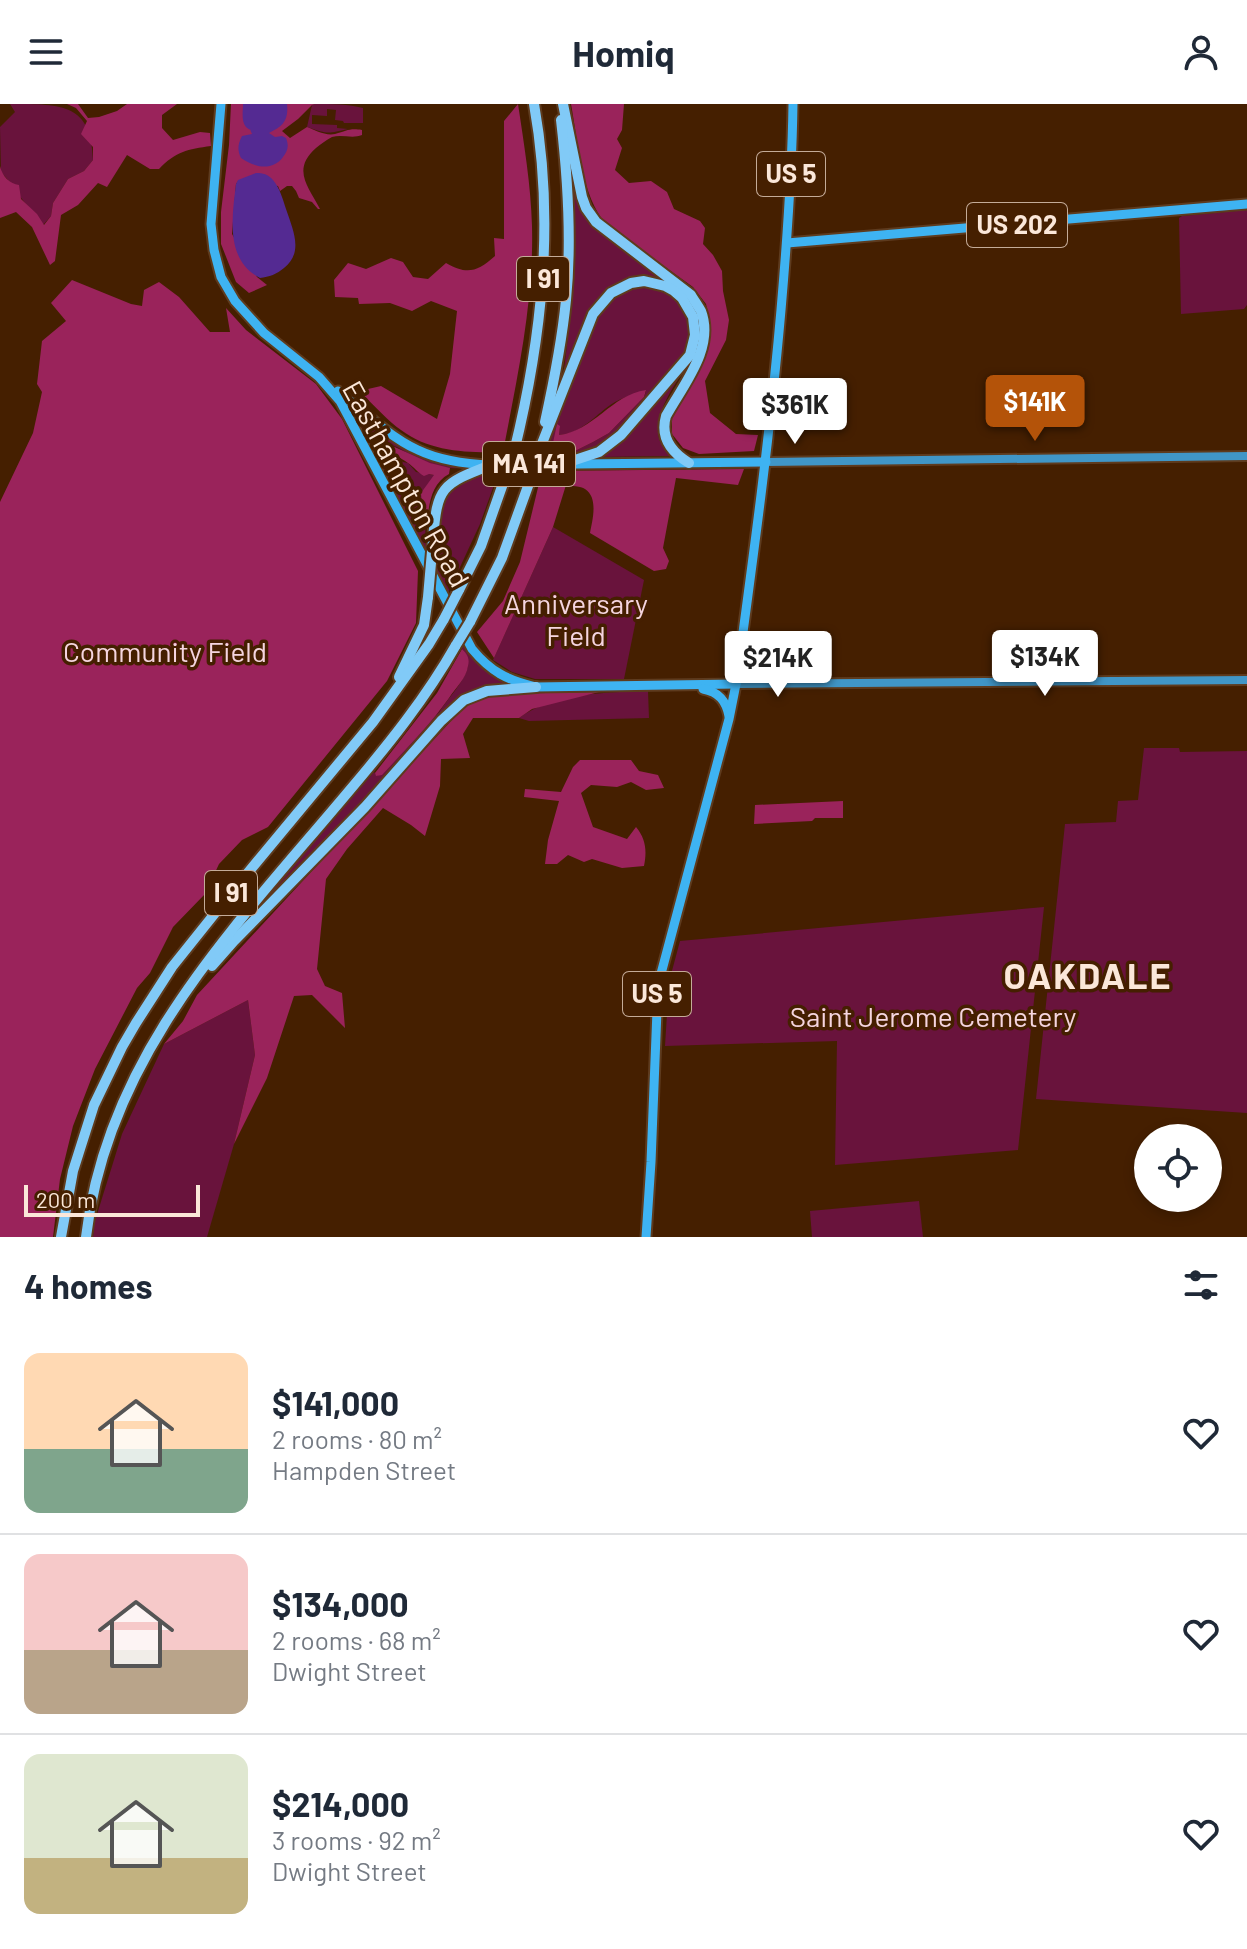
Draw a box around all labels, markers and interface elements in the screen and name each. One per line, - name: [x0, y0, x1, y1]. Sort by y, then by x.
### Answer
- icon: menu: [24, 30, 68, 74]
- icon: person: [1179, 30, 1223, 74]
- text: Homiq: [572, 31, 675, 74]
- road number: US 5: [757, 152, 825, 196]
- road number: US 202: [967, 203, 1067, 247]
- road number: I 91: [517, 257, 569, 301]
- street label: Easthampton Road: [336, 374, 478, 593]
- pin: $141K: [979, 375, 1091, 443]
- pin: $361K: [739, 378, 851, 446]
- text: $141K: [1004, 385, 1066, 416]
- text: $361K: [761, 388, 829, 419]
- road number: MA 141: [483, 442, 575, 486]
- park label: Anniversary Field: [504, 586, 648, 652]
- pin: $134K: [989, 630, 1101, 698]
- pin: $214K: [722, 631, 834, 699]
- park label: Community Field: [63, 634, 267, 668]
- text: $134K: [1010, 640, 1080, 671]
- text: $214K: [743, 641, 813, 672]
- road number: I 91: [205, 871, 257, 915]
- district label: OAKDALE: [1003, 953, 1173, 996]
- road number: US 5: [623, 972, 691, 1016]
- park label: Saint Jerome Cemetery: [790, 999, 1076, 1033]
- map controls: [1134, 1124, 1222, 1212]
- button: locate: [1134, 1124, 1222, 1212]
- scale bar: [24, 1181, 200, 1217]
- text: 200 m: [36, 1186, 95, 1212]
- icon: filters: [1179, 1263, 1223, 1307]
- text: 4 homes: [24, 1265, 153, 1306]
- text: $141,000: [272, 1382, 399, 1423]
- icon: home: [88, 1385, 184, 1481]
- icon: heart: [1179, 1411, 1223, 1455]
- text: 2 rooms · 80 m²: [272, 1423, 442, 1454]
- text: Hampden Street: [272, 1454, 456, 1485]
- text: $134,000: [272, 1583, 409, 1624]
- icon: home: [88, 1586, 184, 1682]
- icon: heart: [1179, 1612, 1223, 1656]
- text: 2 rooms · 68 m²: [272, 1624, 441, 1655]
- text: Dwight Street: [272, 1655, 427, 1686]
- text: $214,000: [272, 1783, 409, 1824]
- icon: home: [88, 1786, 184, 1882]
- icon: heart: [1179, 1812, 1223, 1856]
- text: 3 rooms · 92 m²: [272, 1824, 441, 1855]
- text: Dwight Street: [272, 1855, 427, 1886]

